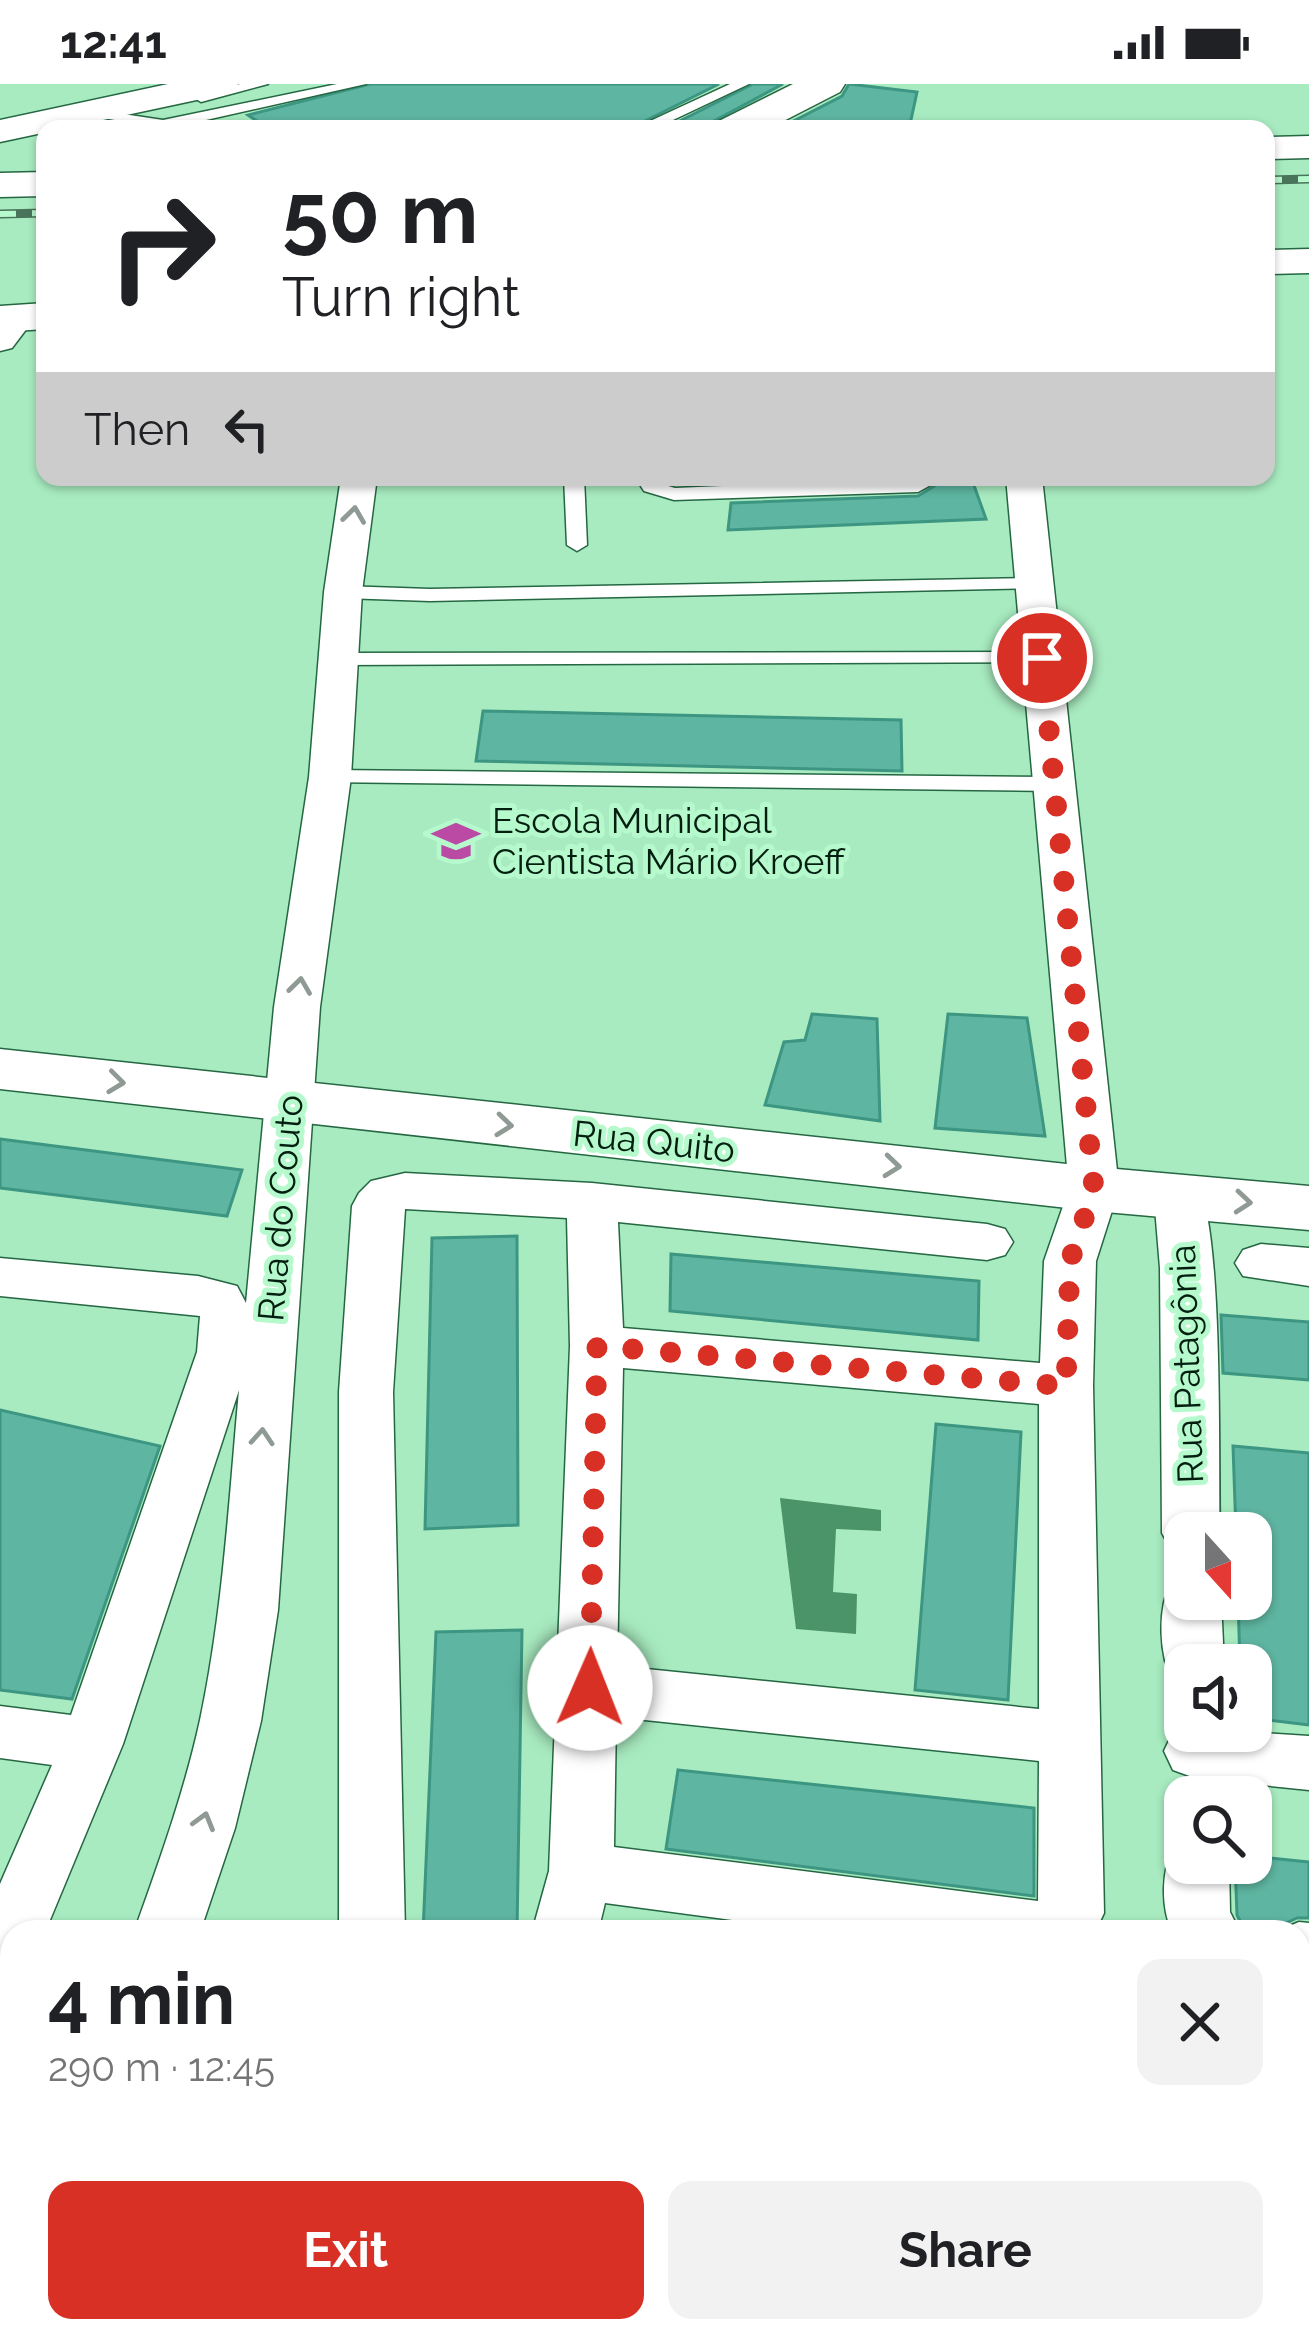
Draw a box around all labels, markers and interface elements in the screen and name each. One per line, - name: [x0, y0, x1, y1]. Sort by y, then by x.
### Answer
- text: 12:41: [60, 16, 167, 69]
- text: 50 m: [282, 164, 478, 263]
- icon: right: [84, 168, 240, 324]
- text: Turn right: [282, 265, 520, 329]
- icon: left: [214, 396, 280, 462]
- text: Then: [84, 403, 190, 456]
- one-way arrow: [340, 505, 366, 525]
- pin: [991, 607, 1093, 709]
- icon: arrive: [1009, 625, 1075, 691]
- place label: Escola Municipal Cientista Mário Kroeff: [492, 799, 846, 882]
- school or university icon: Escola Municipal Cientista Mário Kroeff: [431, 816, 481, 866]
- one-way arrow: [286, 976, 312, 995]
- one-way arrow: [106, 1069, 126, 1095]
- street label: Rua do Couto: [249, 1093, 311, 1323]
- one-way arrow: [494, 1111, 514, 1137]
- street label: Rua Quito: [571, 1112, 737, 1170]
- one-way arrow: [882, 1153, 902, 1179]
- one-way arrow: [1234, 1189, 1253, 1214]
- street label: Rua Patagônia: [1161, 1244, 1211, 1484]
- one-way arrow: [249, 1427, 274, 1446]
- north arrow: [1164, 1512, 1272, 1620]
- map controls: [1164, 1512, 1272, 1884]
- position arrow: [527, 1625, 653, 1751]
- button: sound: [1164, 1644, 1272, 1752]
- button: search: [1164, 1776, 1272, 1884]
- one-way arrow: [190, 1812, 215, 1832]
- text: 4 min: [48, 1956, 235, 2041]
- button: close: [1137, 1959, 1263, 2085]
- text: 290 m · 12:45: [48, 2044, 275, 2090]
- button: Exit: [48, 2181, 644, 2319]
- button: Share: [668, 2181, 1263, 2319]

